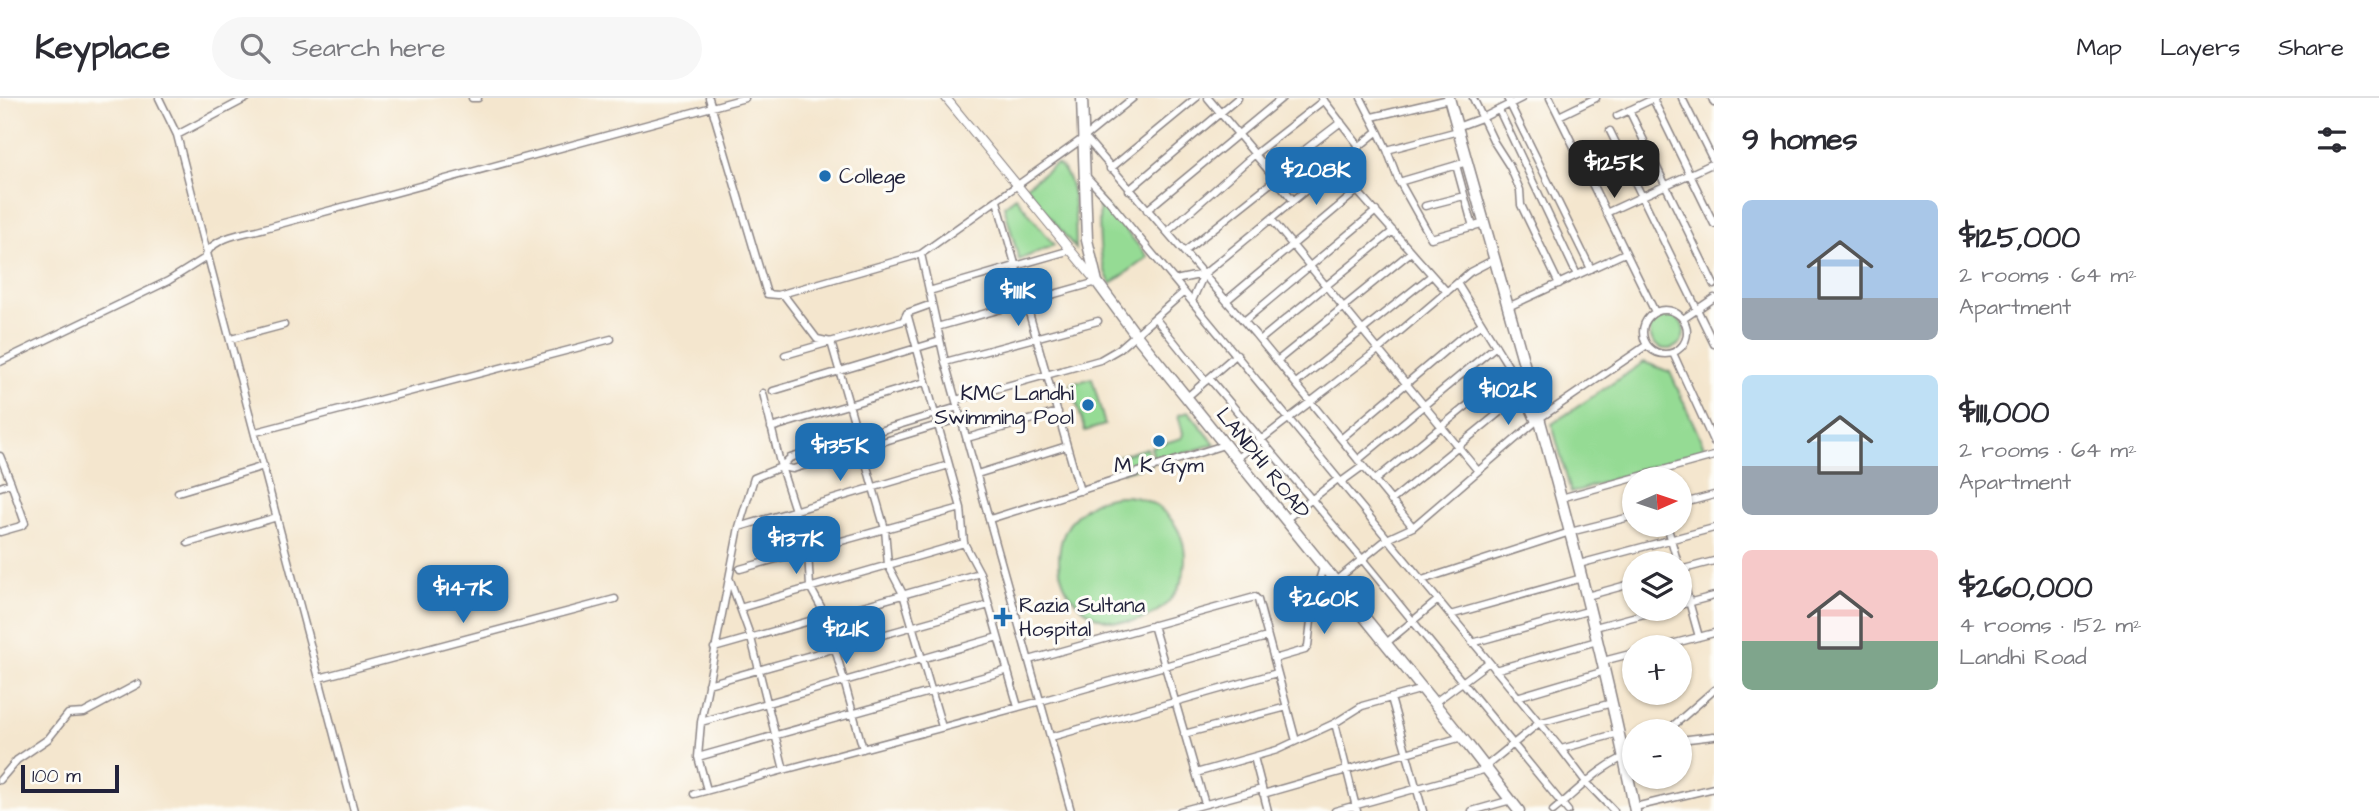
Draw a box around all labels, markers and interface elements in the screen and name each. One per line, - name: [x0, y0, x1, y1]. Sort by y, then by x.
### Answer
- search box: [212, 17, 702, 80]
- text: Keyplace: [35, 25, 170, 71]
- icon: search: [236, 29, 274, 67]
- text: Search here: [292, 30, 445, 66]
- text: Map: [2077, 31, 2122, 65]
- text: Layers: [2160, 31, 2240, 65]
- text: Share: [2278, 31, 2344, 65]
- text: 9 homes: [1742, 119, 1857, 161]
- icon: filters: [2313, 121, 2351, 159]
- pin: $125K: [1565, 140, 1663, 200]
- text: $125K: [1584, 147, 1644, 179]
- pin: $208K: [1267, 148, 1365, 207]
- text: $208K: [1281, 154, 1351, 186]
- place label: College: [839, 162, 906, 193]
- marker: College: [817, 168, 833, 184]
- text: $125,000: [1959, 217, 2080, 259]
- icon: home: [1798, 228, 1882, 312]
- text: 2 rooms · 64 m²: [1959, 259, 2137, 291]
- pin: $111K: [969, 268, 1067, 328]
- text: $111K: [1000, 275, 1036, 307]
- text: Apartment: [1959, 291, 2071, 323]
- pin: $102K: [1459, 368, 1557, 427]
- text: $102K: [1479, 374, 1537, 406]
- place label: KMC Landhi Swimming Pool: [934, 379, 1074, 434]
- text: $111,000: [1959, 392, 2049, 434]
- marker: KMC Landhi Swimming Pool: [1080, 397, 1096, 413]
- street label: LANDHI ROAD: [1209, 401, 1317, 525]
- icon: home: [1798, 403, 1882, 487]
- pin: $135K: [791, 424, 889, 483]
- text: $135K: [811, 430, 869, 462]
- marker: M K Gym: [1151, 433, 1167, 449]
- text: 2 rooms · 64 m²: [1959, 434, 2137, 466]
- place label: M K Gym: [1114, 451, 1204, 482]
- text: Apartment: [1959, 466, 2071, 498]
- north arrow: [1622, 467, 1692, 537]
- map controls: [1622, 467, 1692, 789]
- pin: $137K: [747, 517, 845, 576]
- text: $137K: [768, 523, 824, 555]
- button: layers: [1622, 551, 1692, 621]
- pin: $147K: [414, 566, 512, 625]
- text: $260,000: [1959, 567, 2093, 609]
- text: $147K: [433, 572, 493, 604]
- pin: $260K: [1275, 576, 1373, 636]
- icon: home: [1798, 578, 1882, 662]
- text: $260K: [1290, 583, 1358, 615]
- place label: Razia Sultana Hospital: [1019, 591, 1145, 645]
- pin: $121K: [797, 606, 895, 666]
- marker: Razia Sultana Hospital: [993, 607, 1013, 627]
- text: 4 rooms · 152 m²: [1959, 609, 2142, 641]
- text: $121K: [823, 613, 869, 645]
- button: +: [1622, 635, 1692, 705]
- text: Landhi Road: [1959, 641, 2087, 673]
- button: −: [1622, 719, 1692, 789]
- scale bar: [21, 762, 119, 794]
- text: 100 m: [32, 763, 81, 790]

